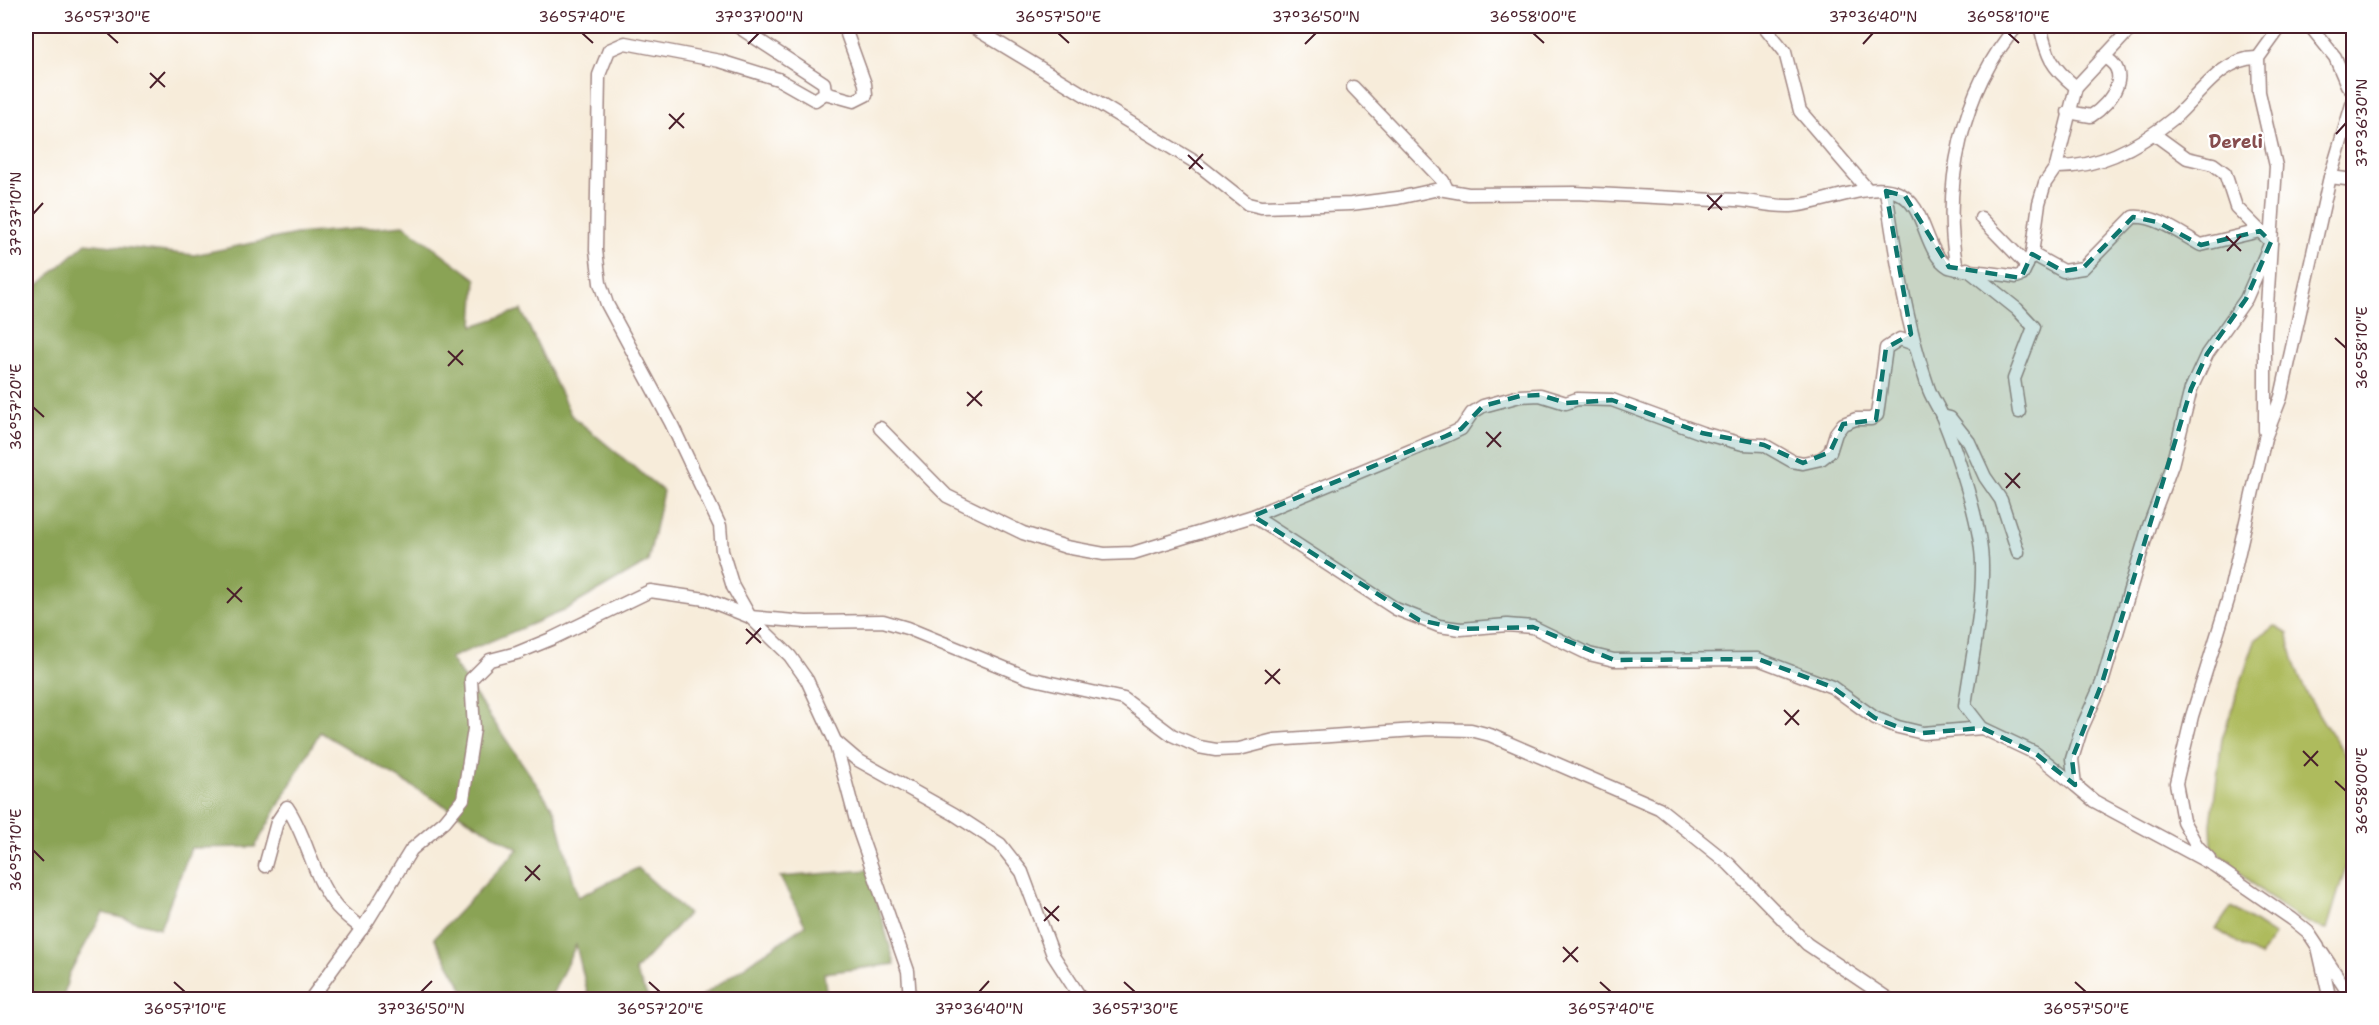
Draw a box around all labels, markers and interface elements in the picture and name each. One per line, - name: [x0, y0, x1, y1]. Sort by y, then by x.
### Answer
- text: 36°57'30"E: [64, 7, 150, 27]
- text: 36°57'40"E: [539, 7, 625, 27]
- text: 37°37'00"N: [715, 7, 803, 27]
- text: 36°57'50"E: [1015, 7, 1101, 27]
- text: 37°36'50"N: [1272, 7, 1360, 27]
- text: 36°58'00"E: [1489, 7, 1577, 27]
- text: 37°36'40"N: [1829, 7, 1917, 27]
- text: 36°58'10"E: [1966, 7, 2050, 27]
- text: 37°36'30"N: [2352, 79, 2372, 167]
- district label: Dereli: [2209, 130, 2263, 154]
- text: 37°37'10"N: [6, 172, 26, 256]
- text: 36°58'10"E: [2352, 306, 2372, 390]
- text: 36°57'20"E: [6, 364, 26, 450]
- text: 36°58'00"E: [2352, 747, 2372, 835]
- text: 36°57'10"E: [6, 809, 26, 891]
- text: 36°57'10"E: [144, 999, 226, 1019]
- text: 37°36'50"N: [377, 999, 465, 1019]
- text: 36°57'20"E: [617, 999, 703, 1019]
- text: 37°36'40"N: [935, 999, 1023, 1019]
- text: 36°57'30"E: [1092, 999, 1178, 1019]
- text: 36°57'40"E: [1568, 999, 1654, 1019]
- text: 36°57'50"E: [2043, 999, 2129, 1019]

